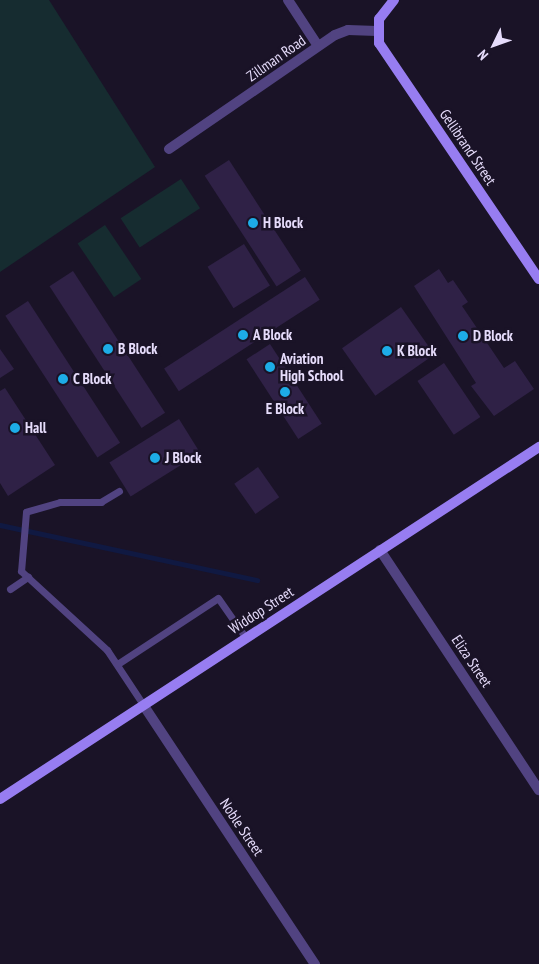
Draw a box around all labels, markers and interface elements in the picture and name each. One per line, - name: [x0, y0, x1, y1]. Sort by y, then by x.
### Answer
- north arrow: [469, 20, 519, 70]
- street label: Zillman Road: [243, 31, 309, 85]
- text: N: [474, 46, 492, 64]
- street label: Gellibrand Street: [436, 106, 500, 188]
- place label: H Block: [263, 214, 303, 232]
- marker: H Block: [247, 217, 259, 229]
- place label: A Block: [253, 326, 293, 344]
- place label: D Block: [473, 327, 513, 345]
- marker: A Block: [237, 329, 249, 341]
- marker: D Block: [457, 330, 469, 342]
- place label: B Block: [118, 340, 158, 358]
- place label: K Block: [397, 342, 437, 360]
- marker: B Block: [102, 343, 114, 355]
- marker: K Block: [381, 345, 393, 357]
- place label: Aviation High School: [280, 349, 343, 384]
- marker: Aviation High School: [264, 361, 276, 373]
- place label: C Block: [73, 370, 112, 388]
- marker: C Block: [57, 373, 69, 385]
- marker: E Block: [279, 386, 291, 398]
- place label: E Block: [266, 400, 304, 418]
- place label: Hall: [25, 419, 46, 437]
- marker: Hall: [9, 422, 21, 434]
- place label: J Block: [165, 449, 202, 467]
- marker: J Block: [149, 452, 161, 464]
- street label: Widdop Street: [225, 582, 297, 638]
- street label: Eliza Street: [448, 632, 496, 690]
- street label: Noble Street: [216, 795, 268, 859]

